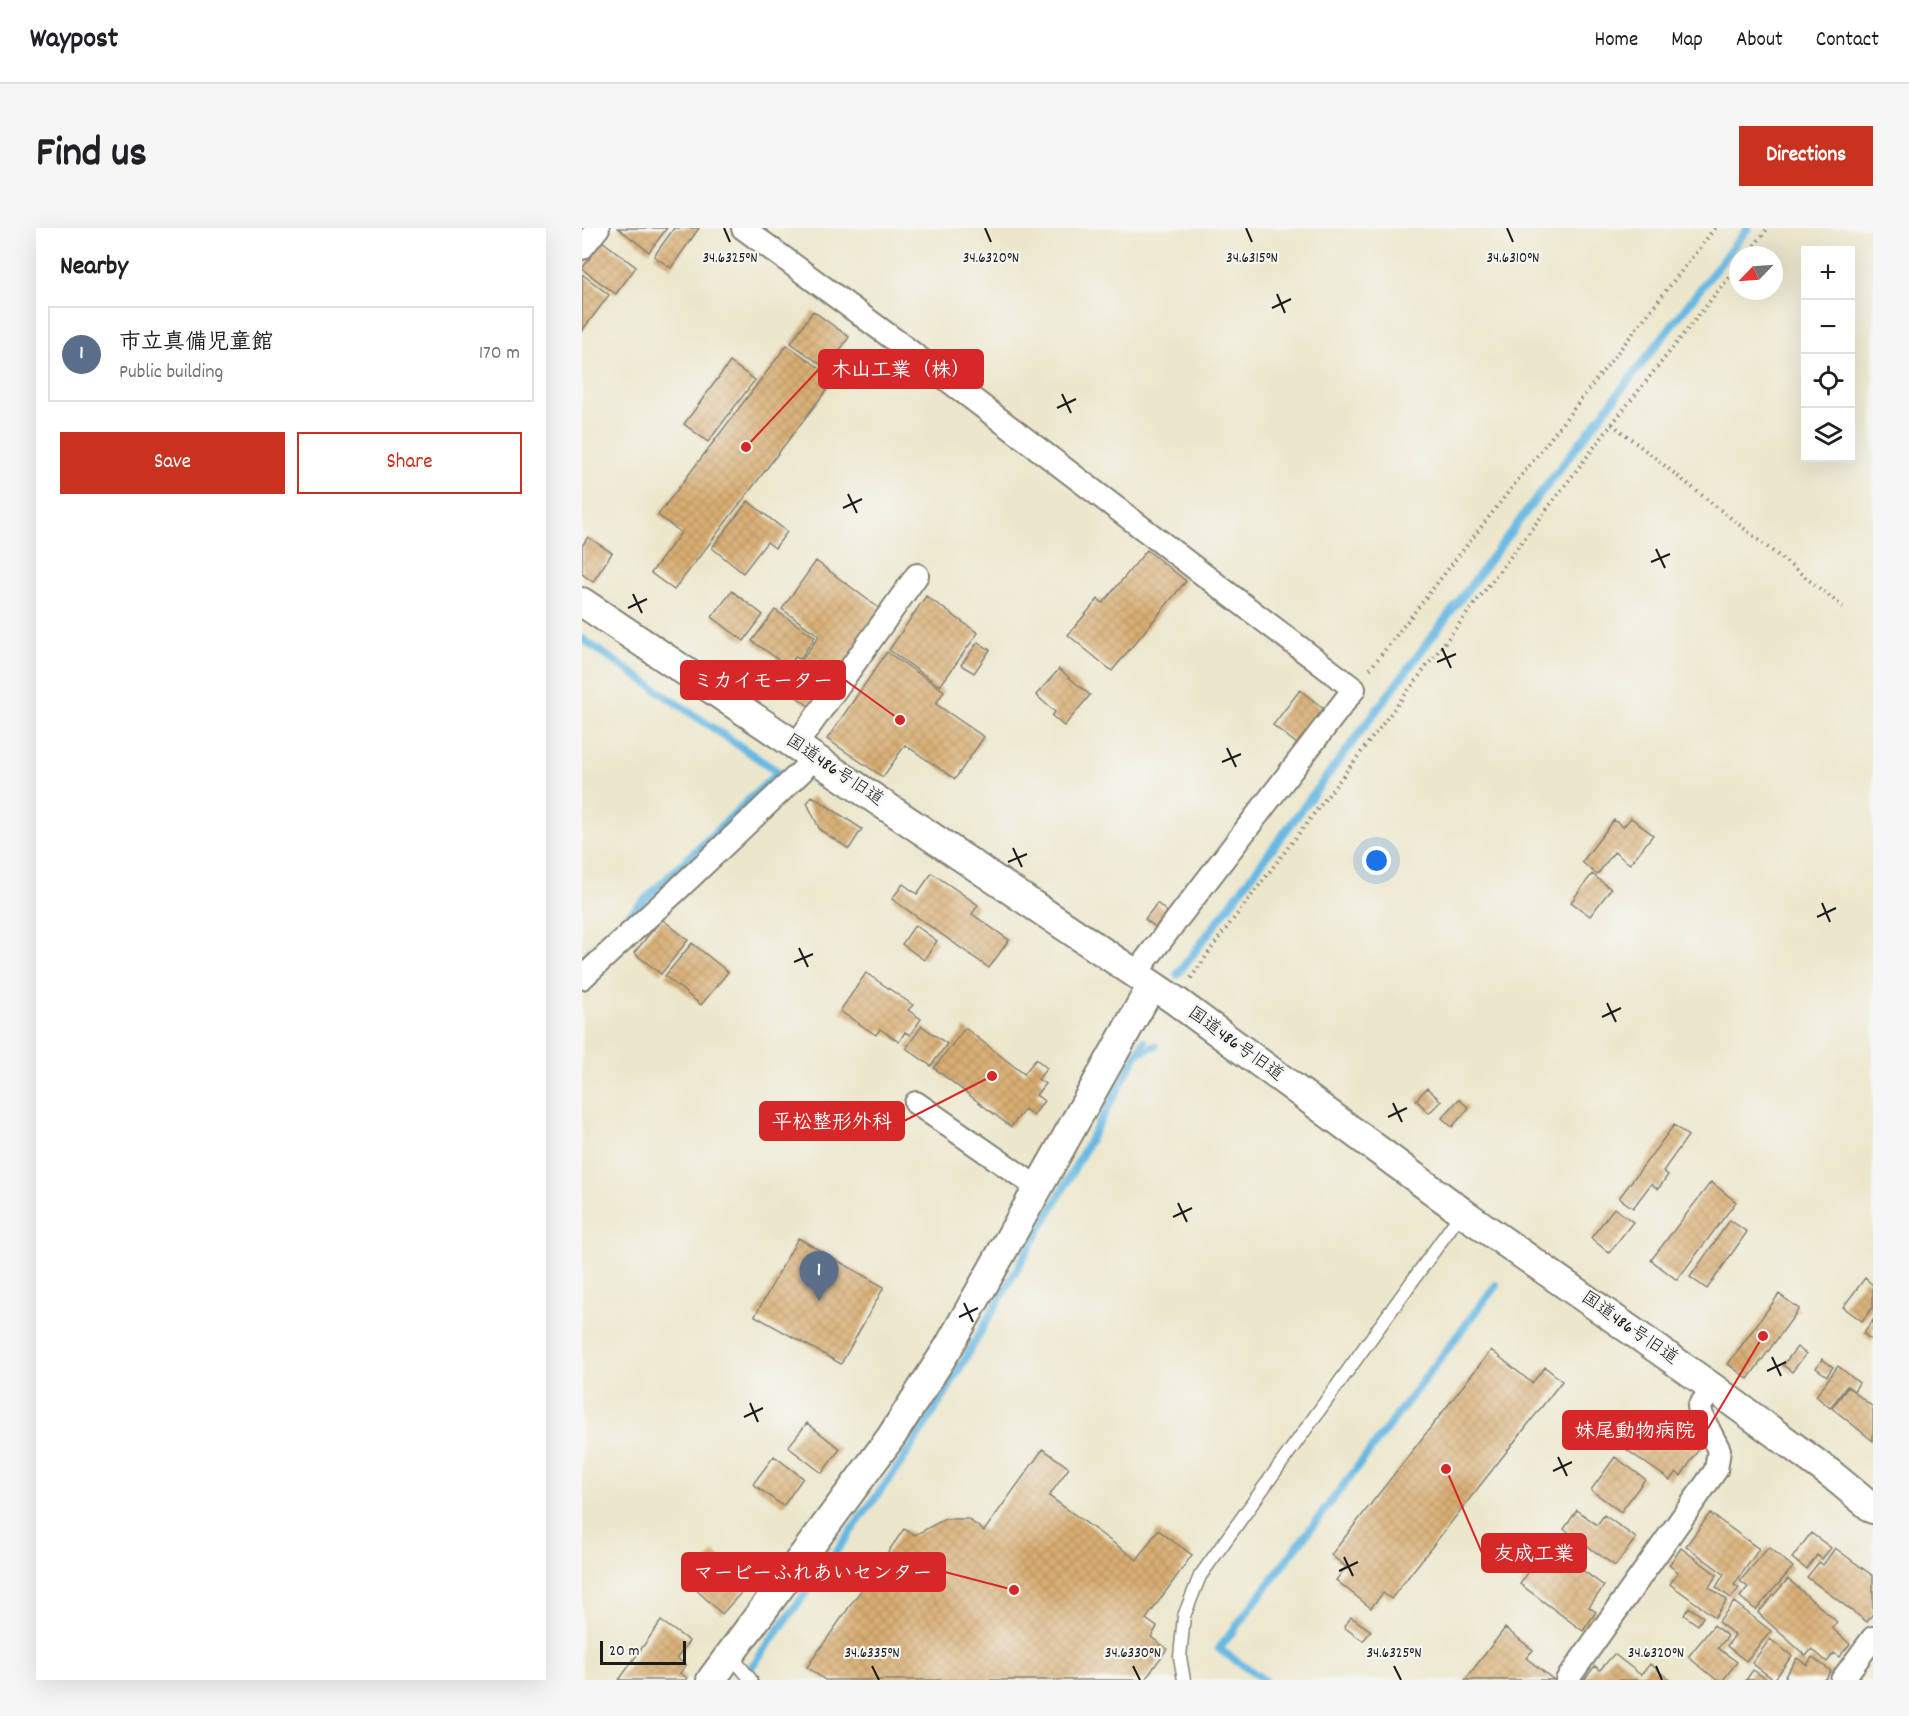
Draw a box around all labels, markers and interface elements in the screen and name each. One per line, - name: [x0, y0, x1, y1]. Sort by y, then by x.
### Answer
- text: Waypost: [30, 21, 118, 61]
- text: Home: [1594, 26, 1638, 56]
- text: Map: [1671, 26, 1703, 56]
- text: About: [1736, 26, 1783, 56]
- text: Contact: [1816, 26, 1879, 56]
- text: Find us: [36, 126, 147, 186]
- button: Directions: [1739, 126, 1873, 186]
- north arrow: [1729, 246, 1783, 300]
- map controls: [1801, 246, 1855, 462]
- button: +: [1801, 246, 1855, 300]
- text: 34.6325°N: [702, 248, 758, 270]
- text: 34.6320°N: [963, 248, 1019, 270]
- text: 34.6315°N: [1226, 248, 1278, 270]
- text: 34.6310°N: [1486, 248, 1540, 270]
- text: Nearby: [60, 249, 128, 286]
- button: −: [1801, 300, 1855, 354]
- text: 市立真備児童館: [119, 328, 273, 359]
- text: 1: [79, 340, 84, 368]
- text: 170 m: [479, 340, 520, 368]
- callout: 木山工業（株）: [819, 350, 983, 388]
- button: locate: [1801, 354, 1855, 408]
- text: 木山工業（株）: [831, 358, 971, 386]
- text: Public building: [119, 359, 223, 387]
- button: layers: [1801, 408, 1855, 462]
- button: Save: [60, 432, 285, 494]
- button: Share: [297, 432, 522, 494]
- callout: ミカイモーター: [681, 661, 845, 699]
- text: ミカイモーター: [693, 669, 833, 697]
- street label: 国道486号旧道: [780, 729, 888, 813]
- your location: [1362, 846, 1391, 875]
- street label: 国道486号旧道: [1182, 1002, 1288, 1088]
- callout: 平松整形外科: [760, 1102, 904, 1140]
- text: 平松整形外科: [772, 1110, 892, 1138]
- pin: 1: [800, 1252, 838, 1301]
- street label: 国道486号旧道: [1575, 1286, 1683, 1372]
- callout: 妹尾動物病院: [1563, 1411, 1707, 1449]
- text: 妹尾動物病院: [1575, 1419, 1695, 1447]
- callout: 友成工業: [1482, 1534, 1586, 1572]
- text: 友成工業: [1494, 1542, 1574, 1570]
- callout: マービーふれあいセンター: [682, 1553, 945, 1591]
- text: マービーふれあいセンター: [693, 1561, 933, 1589]
- scale bar: [600, 1638, 686, 1666]
- text: 20 m: [609, 1640, 639, 1663]
- text: 34.6335°N: [844, 1643, 900, 1665]
- text: 34.6330°N: [1105, 1643, 1161, 1665]
- text: 34.6325°N: [1366, 1643, 1422, 1665]
- text: 34.6320°N: [1628, 1643, 1684, 1665]

